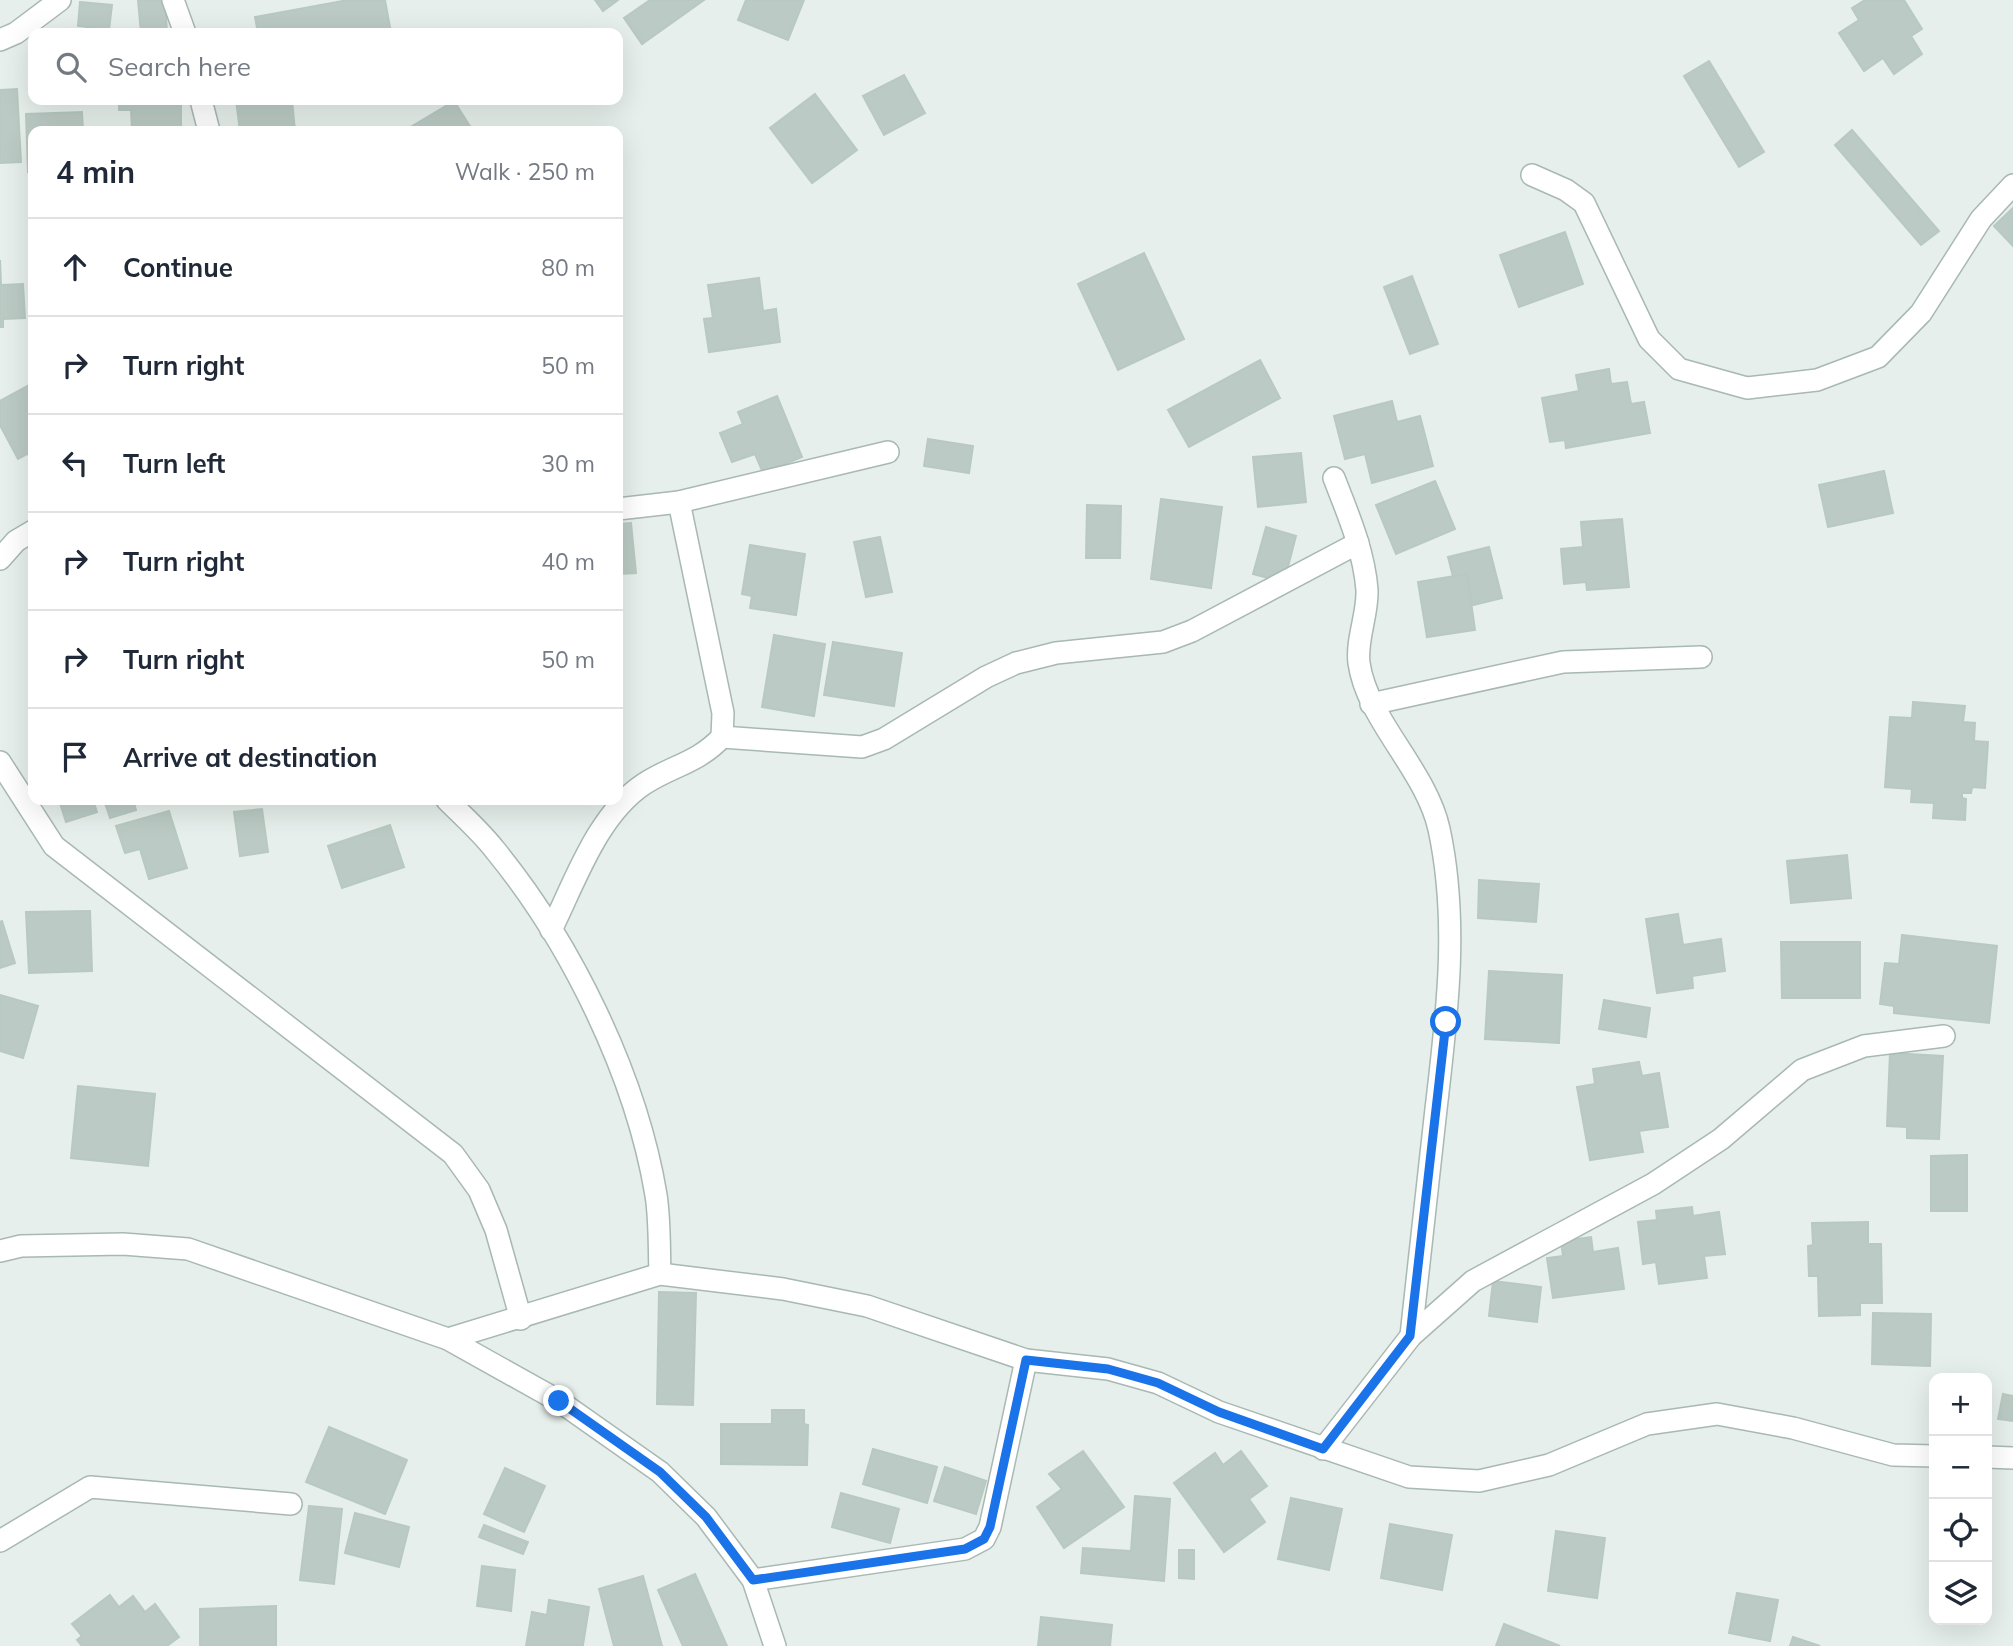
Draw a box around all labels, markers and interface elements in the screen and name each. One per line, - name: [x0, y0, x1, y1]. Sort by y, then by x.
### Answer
- search box: [28, 28, 623, 105]
- icon: search: [52, 48, 90, 86]
- text: Search here: [108, 50, 251, 83]
- text: 4 min: [56, 153, 135, 191]
- text: Walk · 250 m: [455, 157, 595, 186]
- icon: ahead: [56, 248, 94, 286]
- text: Continue: [123, 251, 233, 284]
- text: 80 m: [541, 253, 595, 282]
- icon: right: [56, 346, 94, 384]
- text: Turn right: [123, 349, 244, 382]
- text: 50 m: [541, 351, 595, 380]
- icon: left: [56, 444, 94, 482]
- text: Turn left: [123, 447, 225, 480]
- text: 30 m: [541, 449, 595, 478]
- icon: right: [56, 542, 94, 580]
- text: Turn right: [123, 545, 244, 578]
- text: 40 m: [541, 547, 595, 576]
- icon: right: [56, 640, 94, 678]
- text: Turn right: [123, 643, 244, 676]
- text: 50 m: [541, 645, 595, 674]
- icon: arrive: [56, 738, 94, 776]
- text: Arrive at destination: [123, 741, 378, 774]
- route start: [1430, 1006, 1461, 1037]
- map controls: [1929, 1373, 1992, 1625]
- button: +: [1929, 1373, 1992, 1436]
- route end: [543, 1385, 574, 1416]
- button: −: [1929, 1436, 1992, 1499]
- button: locate: [1929, 1499, 1992, 1562]
- button: layers: [1929, 1562, 1992, 1625]

